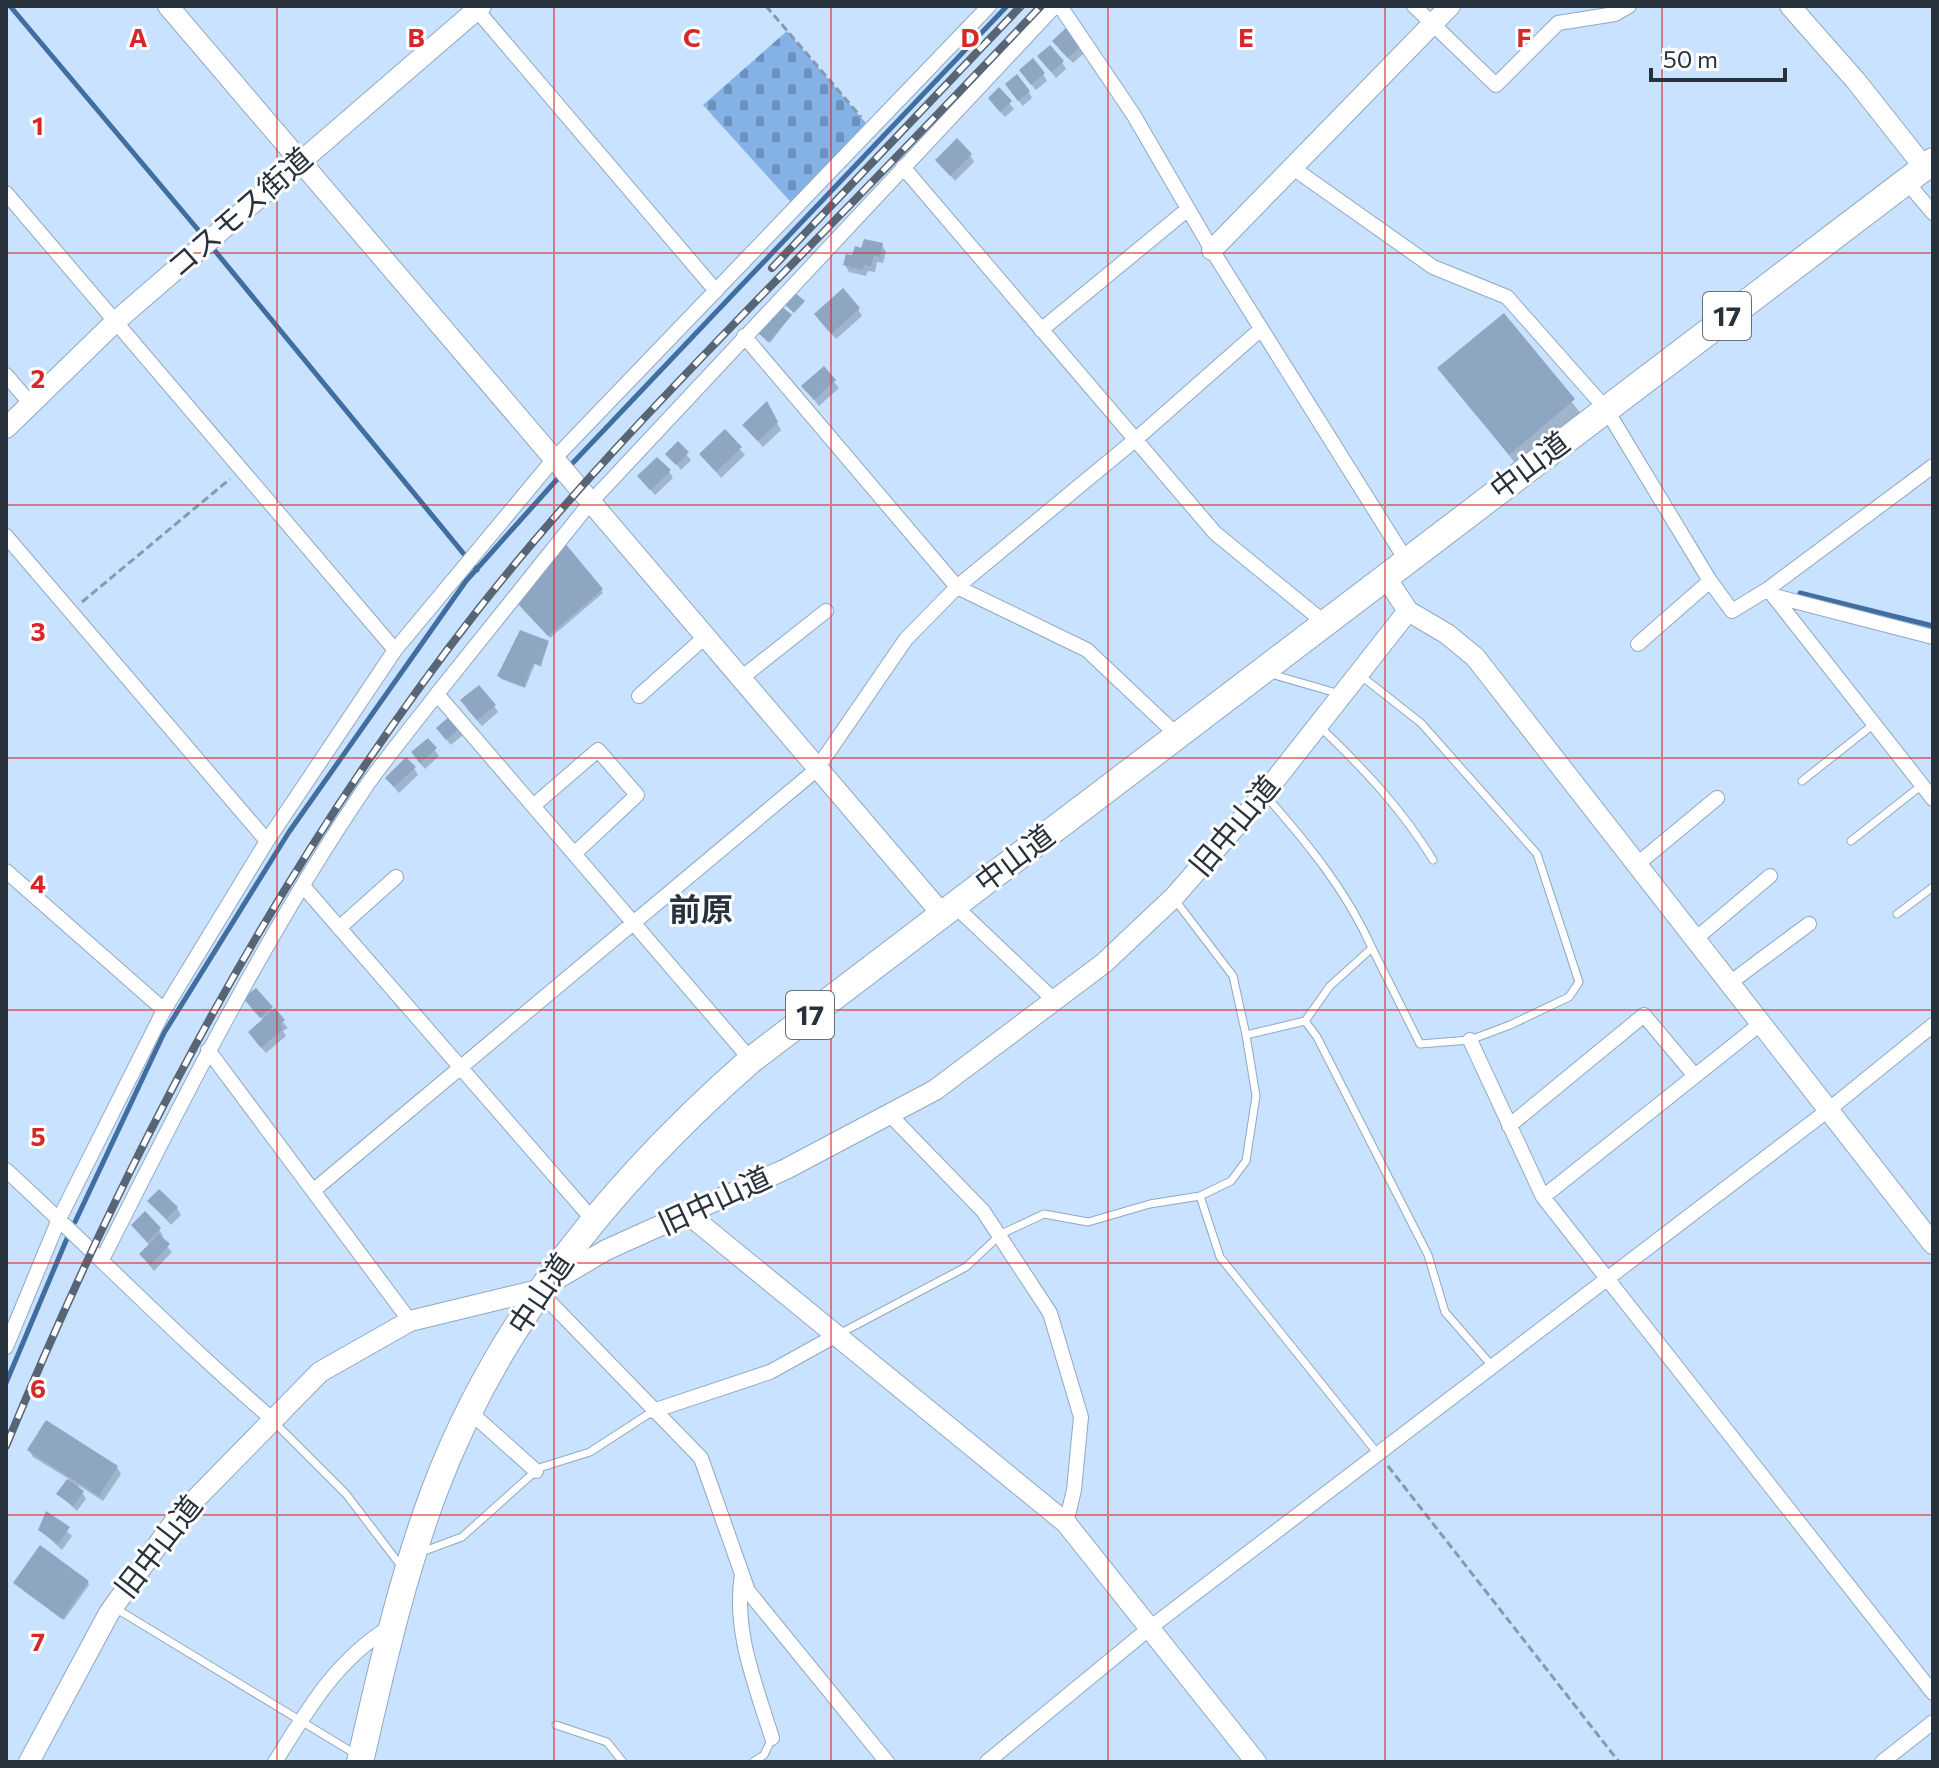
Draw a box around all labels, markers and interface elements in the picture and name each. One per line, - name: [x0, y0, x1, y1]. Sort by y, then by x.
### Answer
- text: A: [129, 21, 148, 52]
- text: B: [407, 21, 425, 52]
- text: C: [683, 21, 701, 52]
- text: D: [960, 21, 980, 52]
- text: E: [1238, 21, 1254, 52]
- text: F: [1516, 21, 1532, 52]
- scale bar: [1651, 32, 1785, 82]
- text: 50 m: [1663, 44, 1718, 73]
- text: 1: [32, 109, 44, 140]
- street label: コスモス街道: [158, 138, 318, 284]
- road number: 17: [1703, 292, 1751, 340]
- text: 2: [31, 362, 45, 393]
- street label: 中山道: [1481, 422, 1576, 506]
- text: 3: [30, 615, 46, 646]
- street label: 旧中山道: [1180, 767, 1286, 882]
- street label: 中山道: [966, 815, 1061, 899]
- text: 4: [30, 867, 46, 898]
- district label: 前原: [669, 888, 733, 928]
- road number: 17: [786, 991, 834, 1039]
- text: 5: [30, 1120, 46, 1151]
- street label: 旧中山道: [652, 1157, 776, 1241]
- street label: 中山道: [498, 1245, 579, 1340]
- text: 6: [30, 1372, 46, 1403]
- street label: 旧中山道: [106, 1487, 209, 1604]
- text: 7: [31, 1625, 45, 1656]

